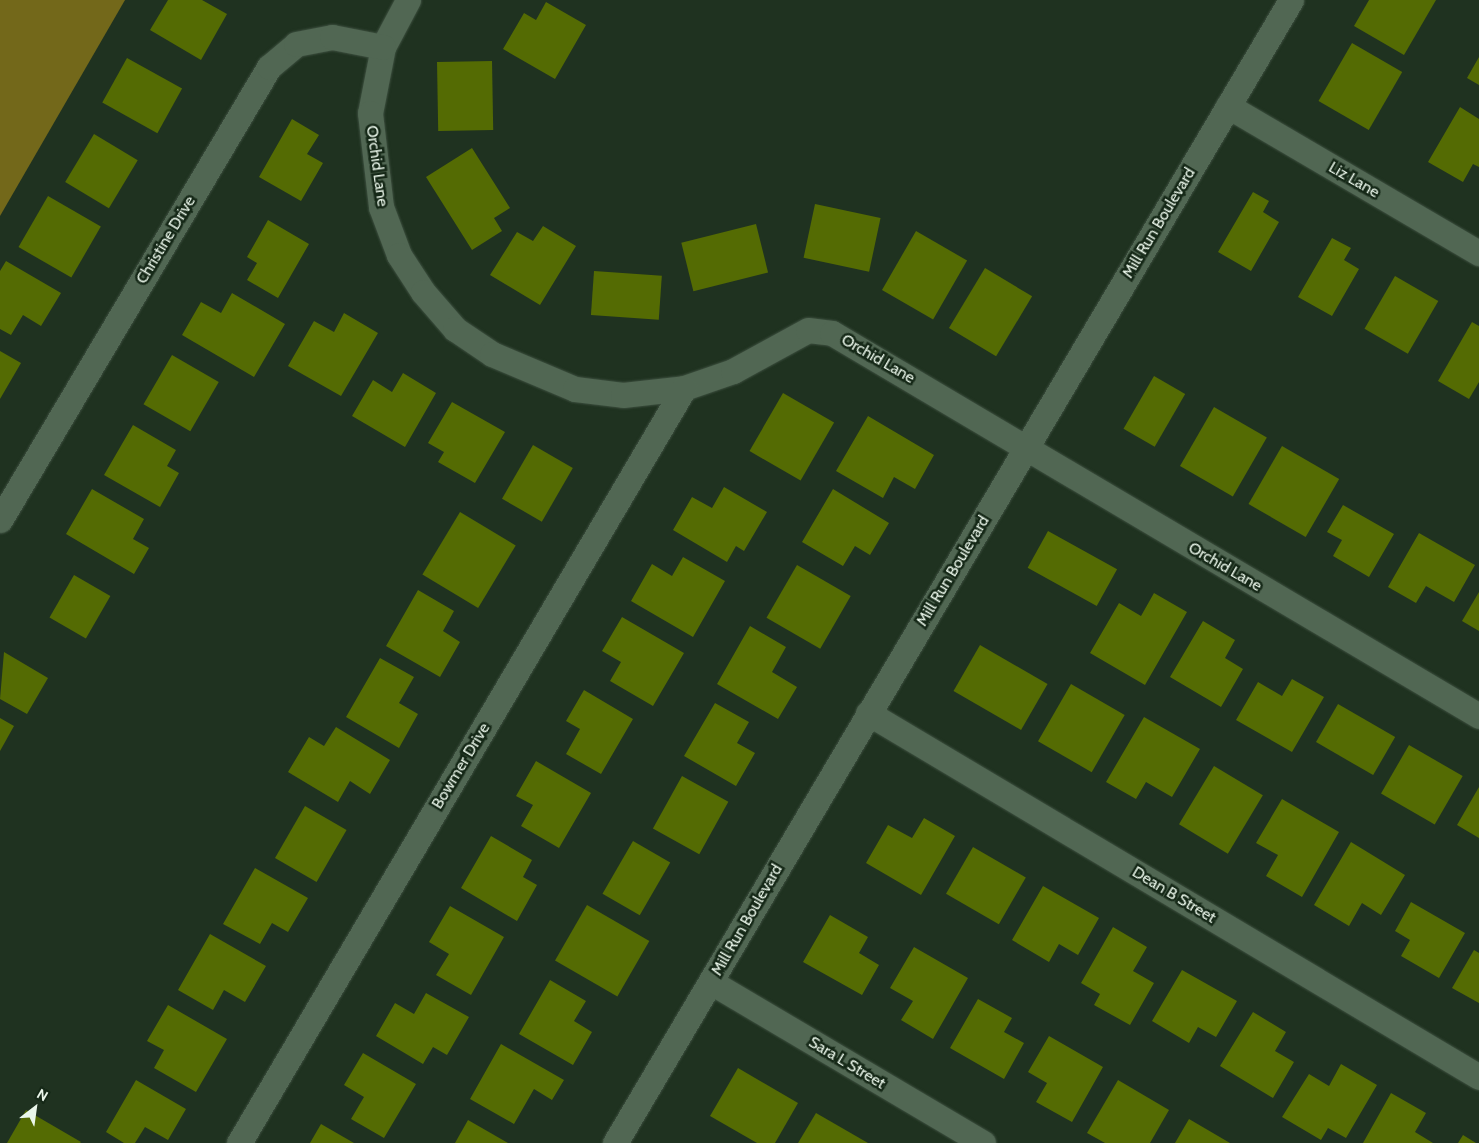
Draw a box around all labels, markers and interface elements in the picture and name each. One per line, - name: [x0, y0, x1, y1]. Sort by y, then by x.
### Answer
- street label: Orchid Lane: [362, 124, 392, 208]
- street label: Liz Lane: [1325, 158, 1383, 202]
- street label: Mill Run Boulevard: [1118, 164, 1200, 282]
- street label: Christine Drive: [132, 193, 200, 287]
- street label: Orchid Lane: [838, 330, 918, 388]
- street label: Mill Run Boulevard: [912, 512, 994, 630]
- street label: Orchid Lane: [1185, 538, 1265, 596]
- street label: Bowmer Drive: [428, 720, 494, 812]
- street label: Mill Run Boulevard: [707, 861, 787, 979]
- street label: Dean B Street: [1129, 863, 1219, 927]
- street label: Sara L Street: [805, 1033, 889, 1093]
- north arrow: [10, 1083, 60, 1133]
- text: N: [34, 1085, 51, 1105]

